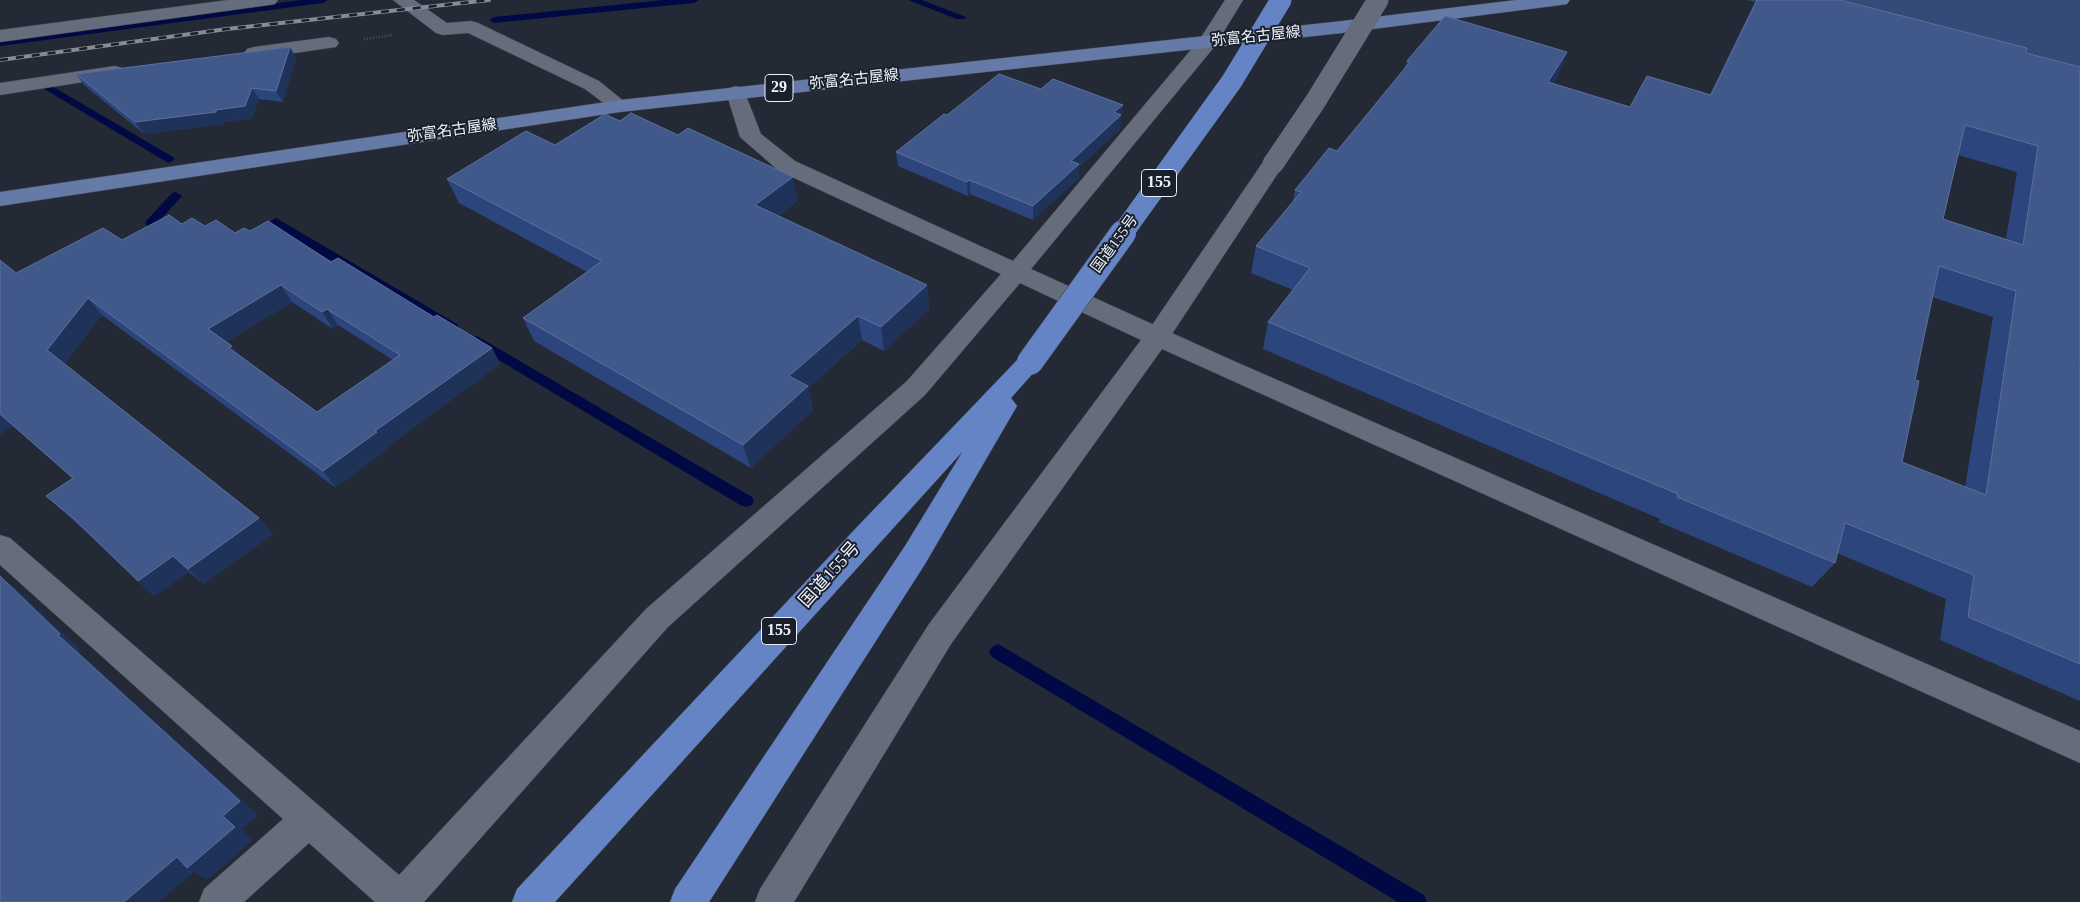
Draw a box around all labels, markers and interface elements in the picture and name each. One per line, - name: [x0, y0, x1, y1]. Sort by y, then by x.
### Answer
- street label: 弥富名古屋線: [1210, 23, 1302, 51]
- street label: 弥富名古屋線: [808, 66, 900, 94]
- road number: 29: [765, 75, 793, 102]
- street label: 弥富名古屋線: [406, 116, 498, 146]
- road number: 155: [1142, 170, 1176, 197]
- street label: 国道155号: [1088, 211, 1142, 277]
- street label: 国道155号: [795, 538, 865, 612]
- road number: 155: [762, 618, 796, 644]

